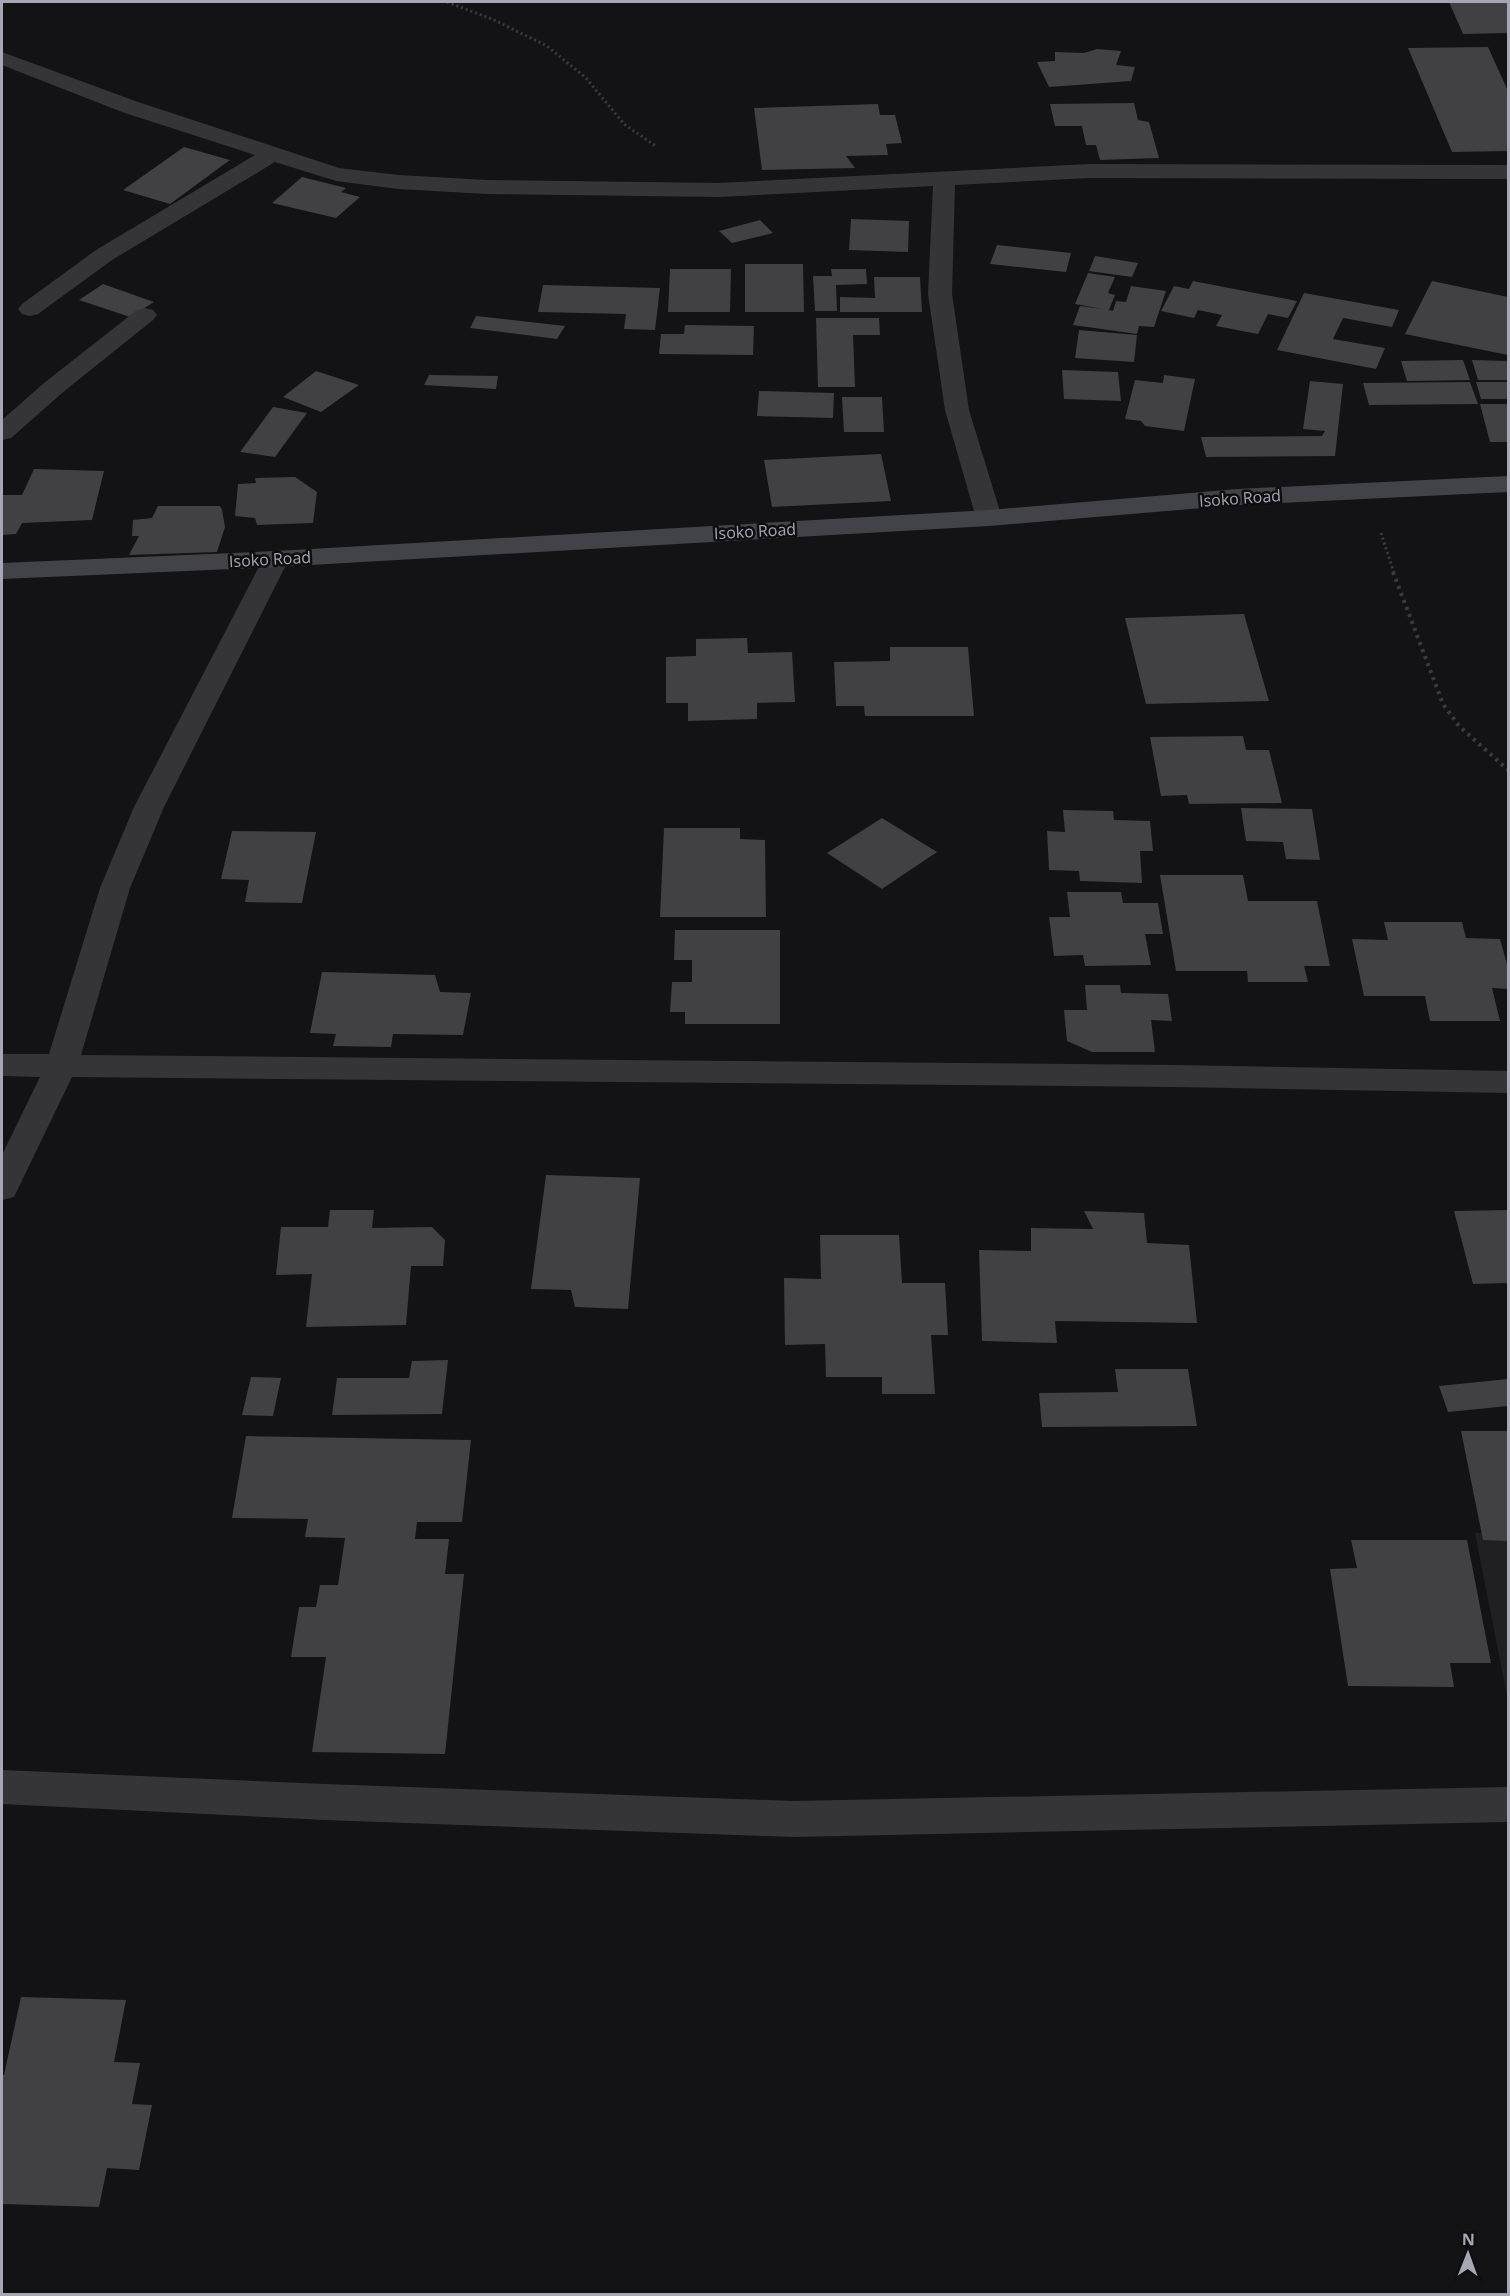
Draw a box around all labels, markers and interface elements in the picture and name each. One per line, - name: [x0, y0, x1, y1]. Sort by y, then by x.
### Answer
- street label: Isoko Road: [1198, 484, 1282, 512]
- street label: Isoko Road: [713, 518, 797, 544]
- street label: Isoko Road: [228, 546, 312, 572]
- north arrow: [1438, 2224, 1498, 2284]
- text: N: [1462, 2228, 1475, 2250]

